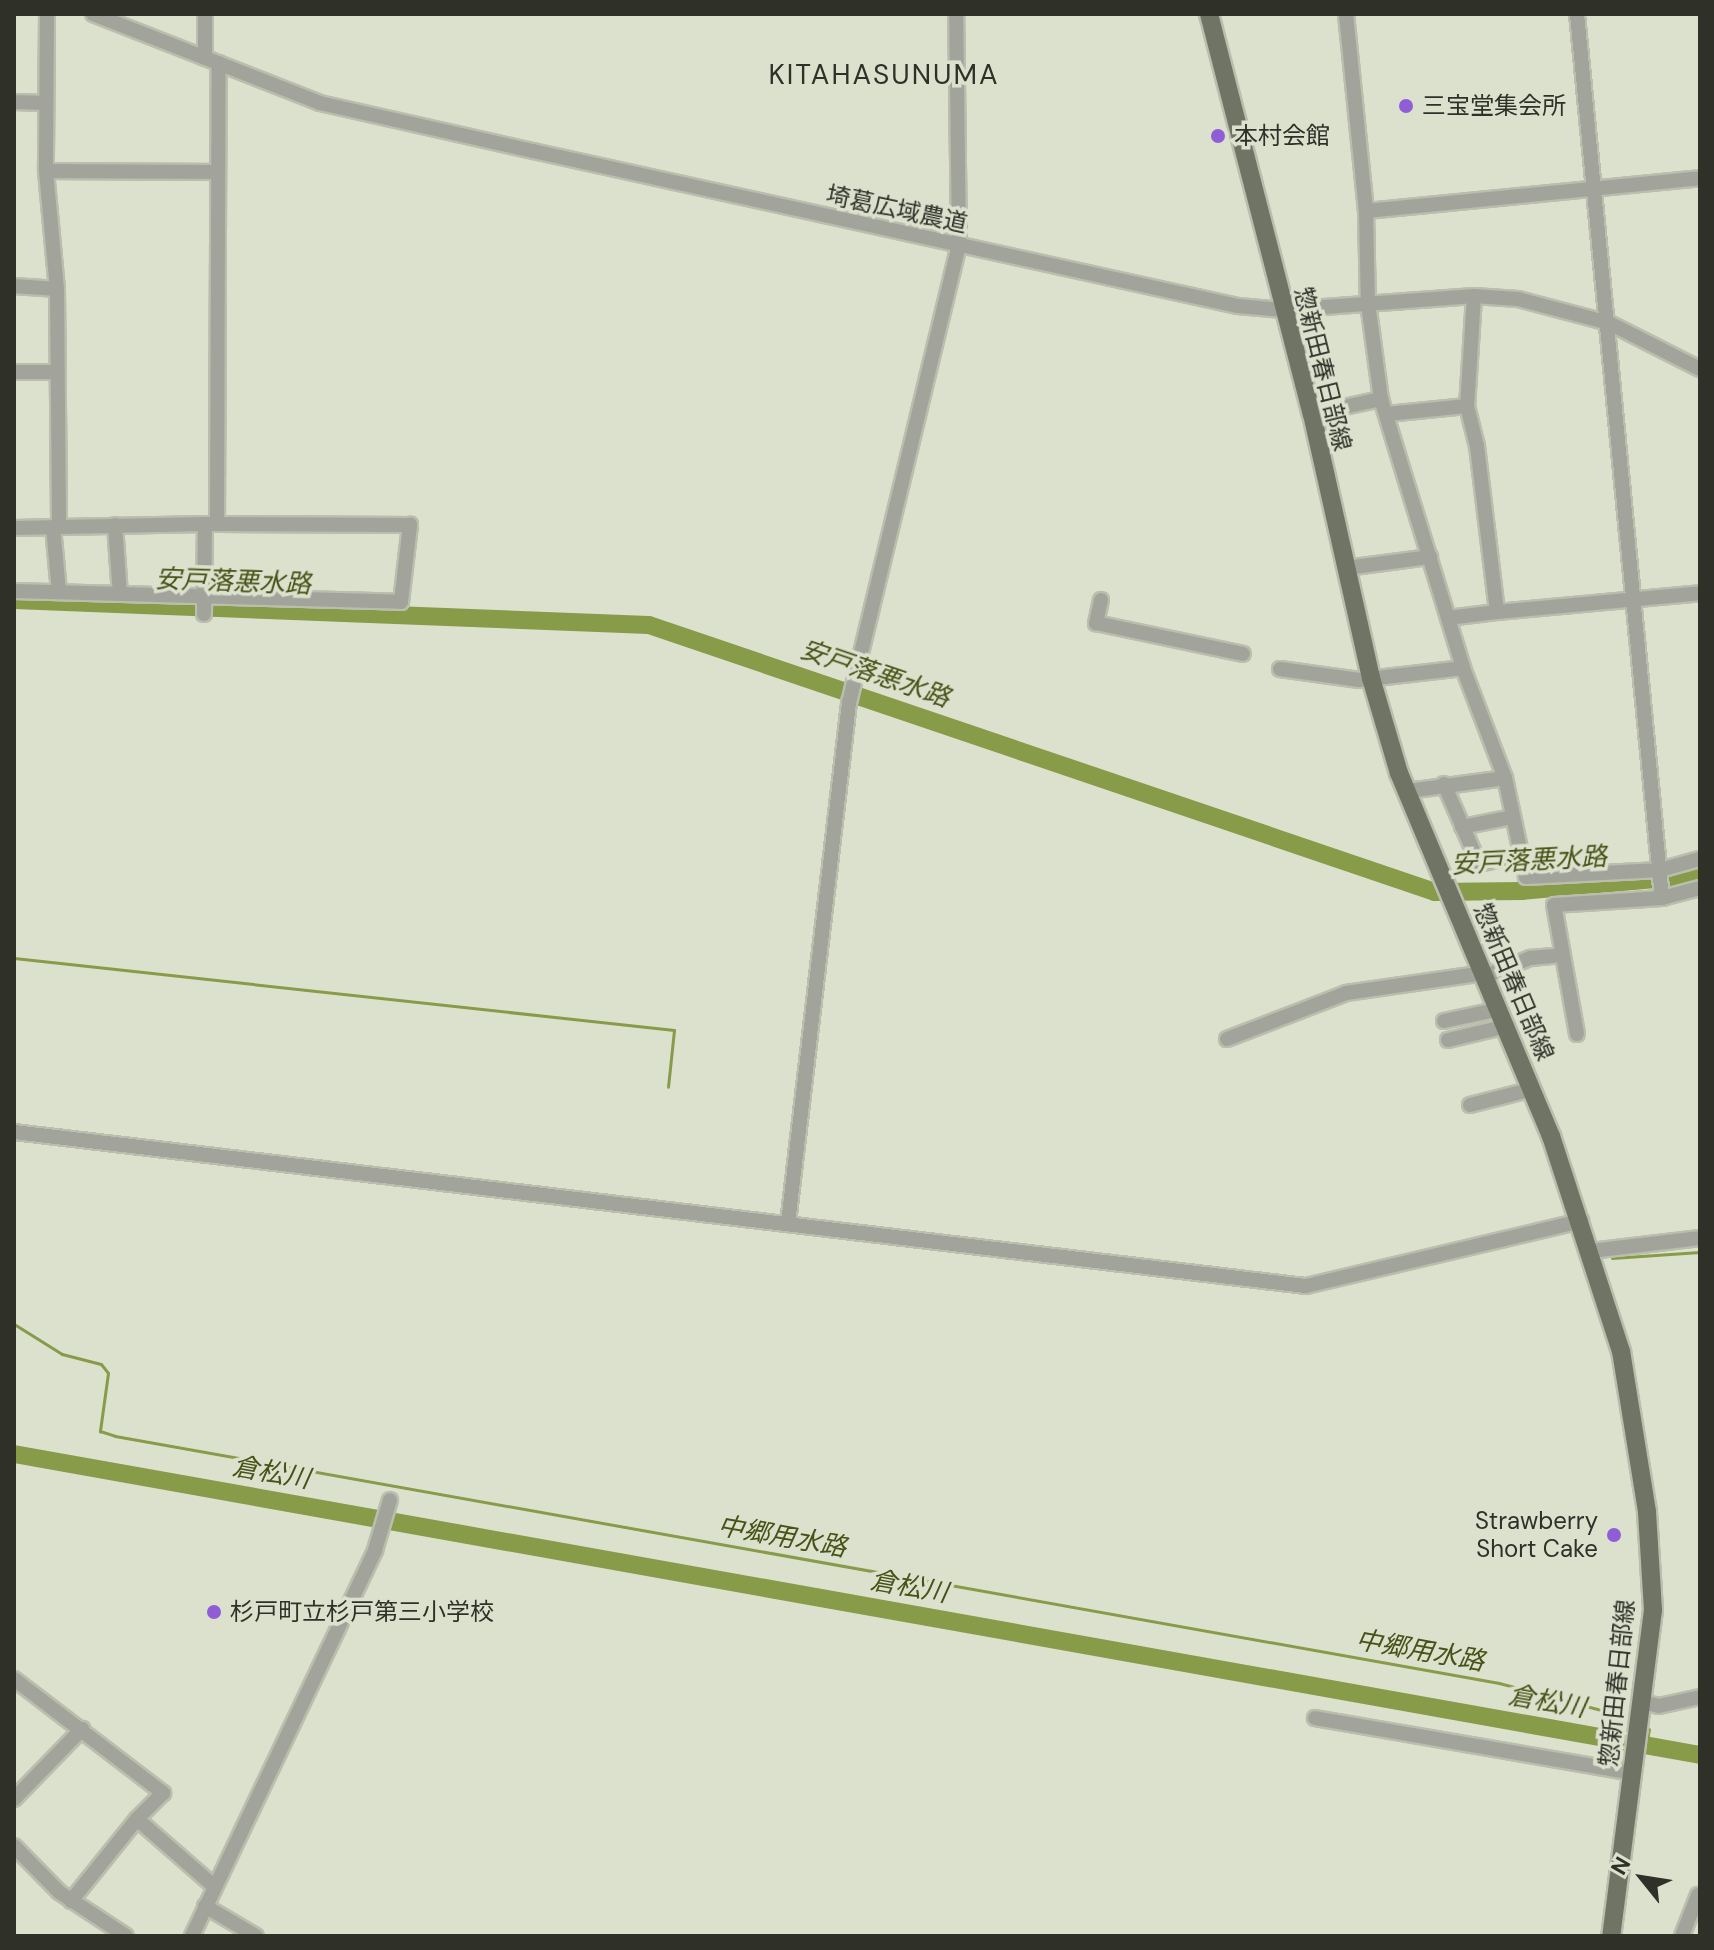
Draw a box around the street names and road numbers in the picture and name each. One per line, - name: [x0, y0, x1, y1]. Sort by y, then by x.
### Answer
- street label: 埼葛広域農道: [824, 180, 970, 238]
- street label: 惣新田春日部線: [1289, 284, 1357, 454]
- street label: 惣新田春日部線: [1468, 899, 1560, 1065]
- street label: 惣新田春日部線: [1594, 1598, 1640, 1768]

